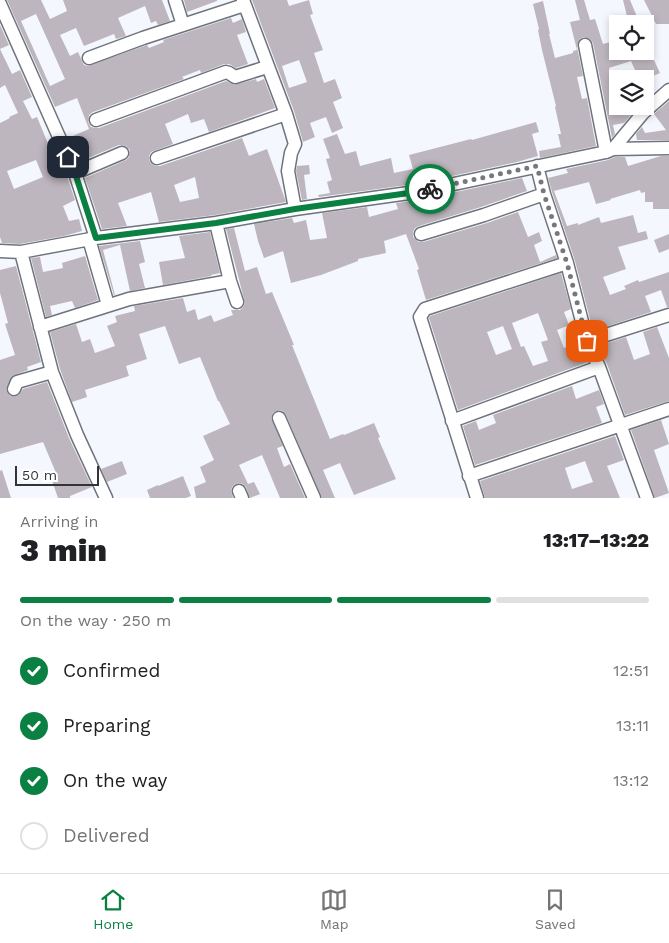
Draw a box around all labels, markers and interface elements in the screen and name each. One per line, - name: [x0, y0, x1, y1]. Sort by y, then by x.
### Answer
- map controls: [609, 15, 654, 115]
- button: locate: [609, 15, 654, 60]
- button: layers: [609, 70, 654, 115]
- pin: [47, 136, 89, 178]
- icon: home: [54, 143, 82, 171]
- courier: [405, 164, 455, 214]
- icon: bike: [416, 175, 444, 203]
- pin: [566, 320, 608, 362]
- icon: bag: [573, 327, 601, 355]
- scale bar: [15, 463, 99, 486]
- text: 50 m: [22, 467, 57, 483]
- text: Arriving in: [20, 512, 98, 531]
- text: 13:17–13:22: [543, 529, 649, 552]
- text: 3 min: [20, 531, 107, 569]
- text: On the way · 250 m: [20, 611, 171, 630]
- icon: check: [20, 657, 48, 685]
- text: Confirmed: [63, 659, 160, 682]
- text: 12:51: [613, 661, 649, 680]
- icon: check: [20, 712, 48, 740]
- text: Preparing: [63, 714, 150, 737]
- text: 13:11: [616, 716, 649, 735]
- icon: check: [20, 767, 48, 795]
- text: On the way: [63, 769, 167, 792]
- text: 13:12: [613, 771, 649, 790]
- text: Delivered: [63, 824, 150, 847]
- tab: Home: [93, 886, 133, 932]
- tab: Map: [320, 886, 348, 932]
- tab: Saved: [535, 886, 576, 932]

